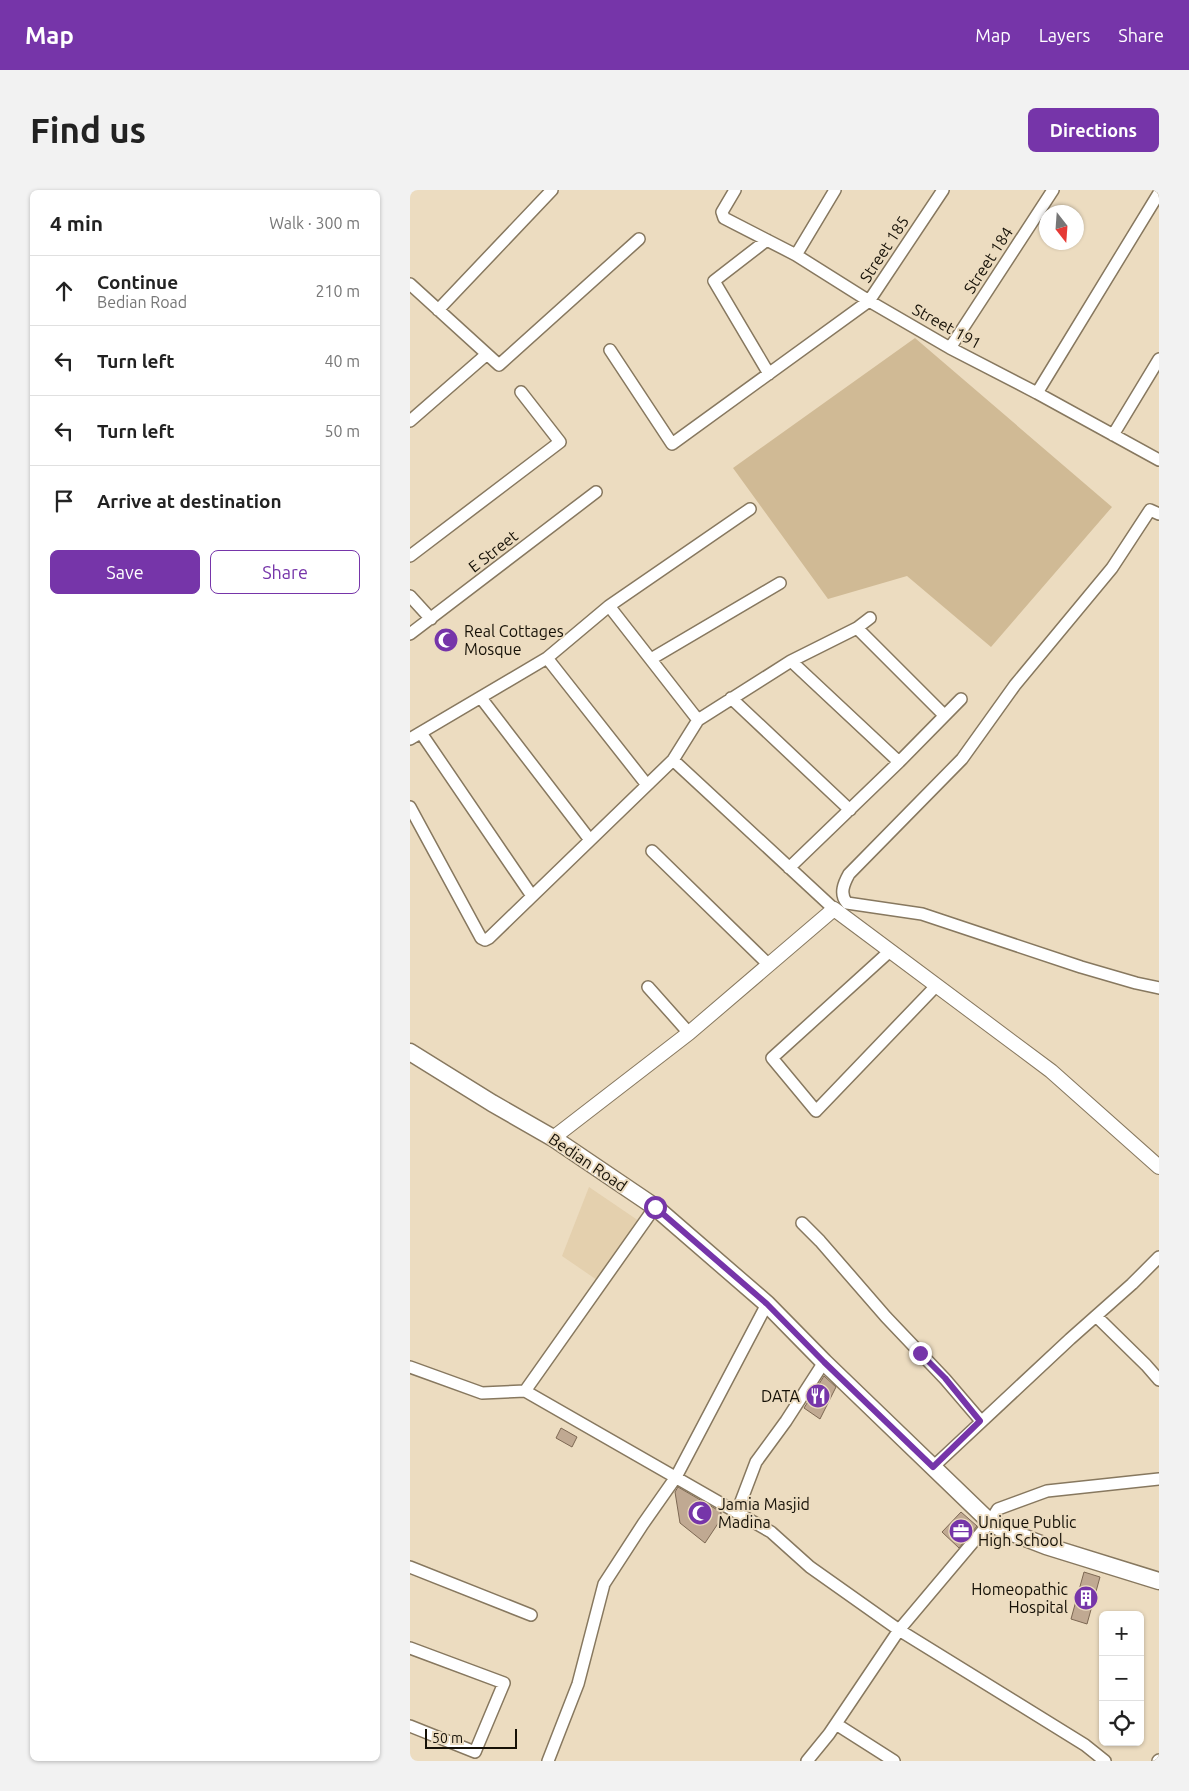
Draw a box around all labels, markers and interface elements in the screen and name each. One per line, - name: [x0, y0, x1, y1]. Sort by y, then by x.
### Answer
- text: Map: [25, 22, 74, 49]
- text: Map: [975, 25, 1011, 45]
- text: Layers: [1039, 25, 1090, 45]
- text: Share: [1118, 25, 1164, 45]
- button: Directions: [1028, 108, 1159, 152]
- text: Find us: [30, 110, 146, 150]
- north arrow: [1039, 205, 1084, 250]
- text: 4 min: [50, 211, 103, 235]
- street label: Street 185: [856, 212, 912, 286]
- text: Walk · 300 m: [269, 214, 360, 232]
- street label: Street 184: [960, 223, 1016, 297]
- text: Continue: [97, 271, 178, 293]
- icon: ahead: [50, 277, 78, 305]
- text: 210 m: [315, 282, 360, 300]
- text: Bedian Road: [97, 293, 187, 311]
- street label: Street 191: [910, 300, 984, 352]
- icon: left: [50, 347, 78, 375]
- text: Turn left: [97, 350, 175, 372]
- text: 40 m: [324, 352, 360, 370]
- icon: left: [50, 417, 78, 445]
- text: Turn left: [97, 420, 175, 442]
- text: 50 m: [324, 422, 360, 440]
- icon: arrive: [50, 487, 78, 515]
- text: Arrive at destination: [97, 490, 282, 512]
- street label: E Street: [465, 526, 522, 576]
- button: Save: [50, 550, 200, 594]
- button: Share: [210, 550, 360, 594]
- place label: Real Cottages Mosque: [464, 622, 564, 658]
- mosque icon: Real Cottages Mosque: [433, 627, 459, 653]
- street label: Bedian Road: [546, 1129, 630, 1195]
- route start: [644, 1196, 667, 1219]
- route end: [909, 1342, 932, 1365]
- restaurant icon: DATA: [805, 1383, 831, 1409]
- place label: DATA: [761, 1387, 801, 1405]
- place label: Jamia Masjid Madina: [718, 1495, 810, 1531]
- mosque icon: Jamia Masjid Madina: [687, 1500, 713, 1526]
- place label: Unique Public High School: [978, 1513, 1077, 1549]
- office icon: Unique Public High School: [948, 1518, 974, 1544]
- place label: Homeopathic Hospital: [971, 1580, 1069, 1616]
- building icon: Homeopathic Hospital: [1073, 1585, 1099, 1611]
- map controls: [1099, 1611, 1144, 1746]
- button: +: [1099, 1611, 1144, 1656]
- button: −: [1099, 1656, 1144, 1701]
- button: locate: [1099, 1701, 1144, 1746]
- scale bar: [425, 1726, 518, 1749]
- text: 50 m: [432, 1730, 463, 1746]

